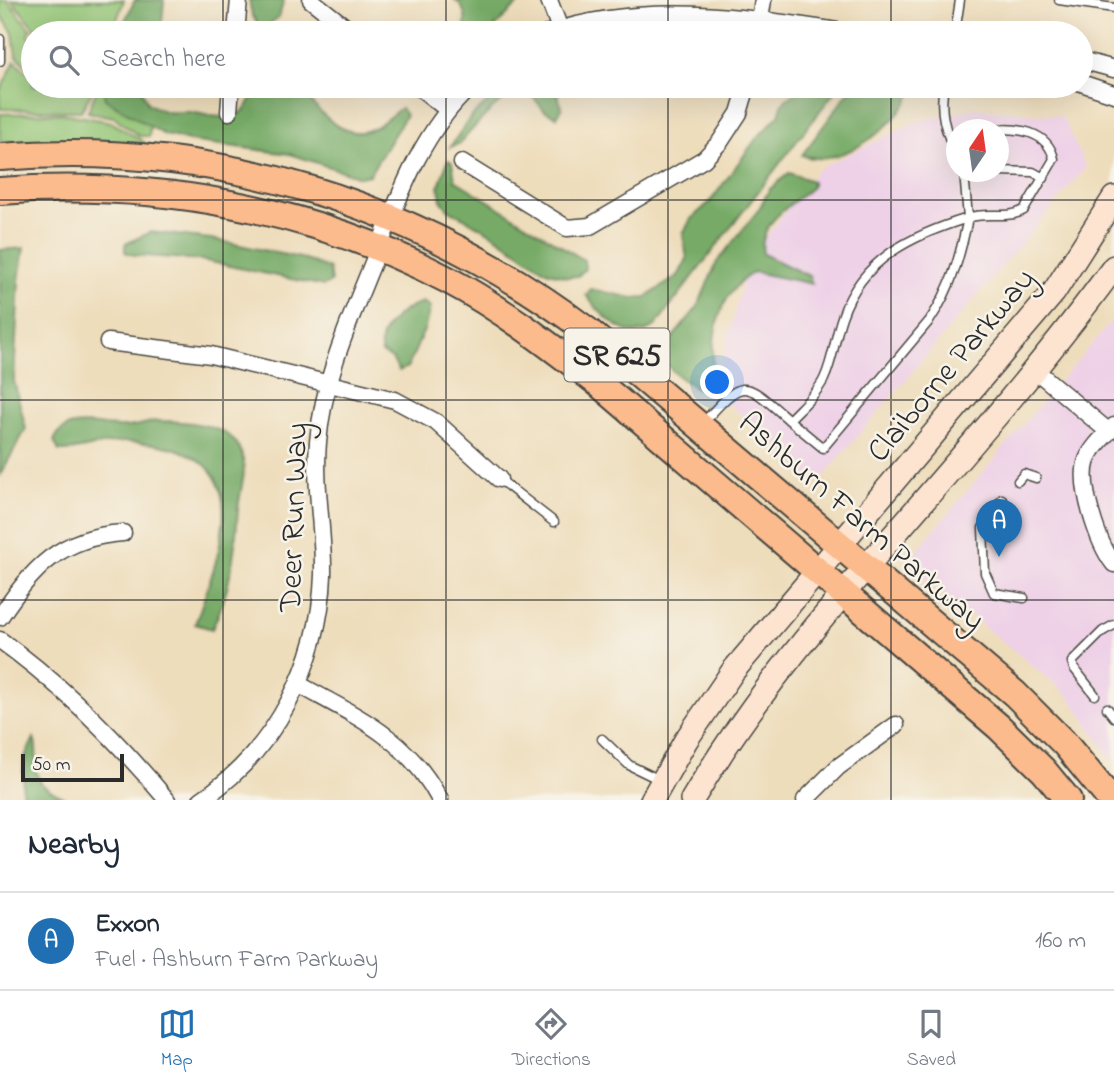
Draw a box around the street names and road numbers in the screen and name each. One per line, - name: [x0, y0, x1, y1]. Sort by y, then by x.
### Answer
- street label: Claiborne Parkway: [857, 259, 1048, 474]
- road number: SR 625: [564, 328, 670, 382]
- street label: Ashburn Farm Parkway: [727, 402, 995, 644]
- street label: Deer Run Way: [269, 422, 322, 614]

